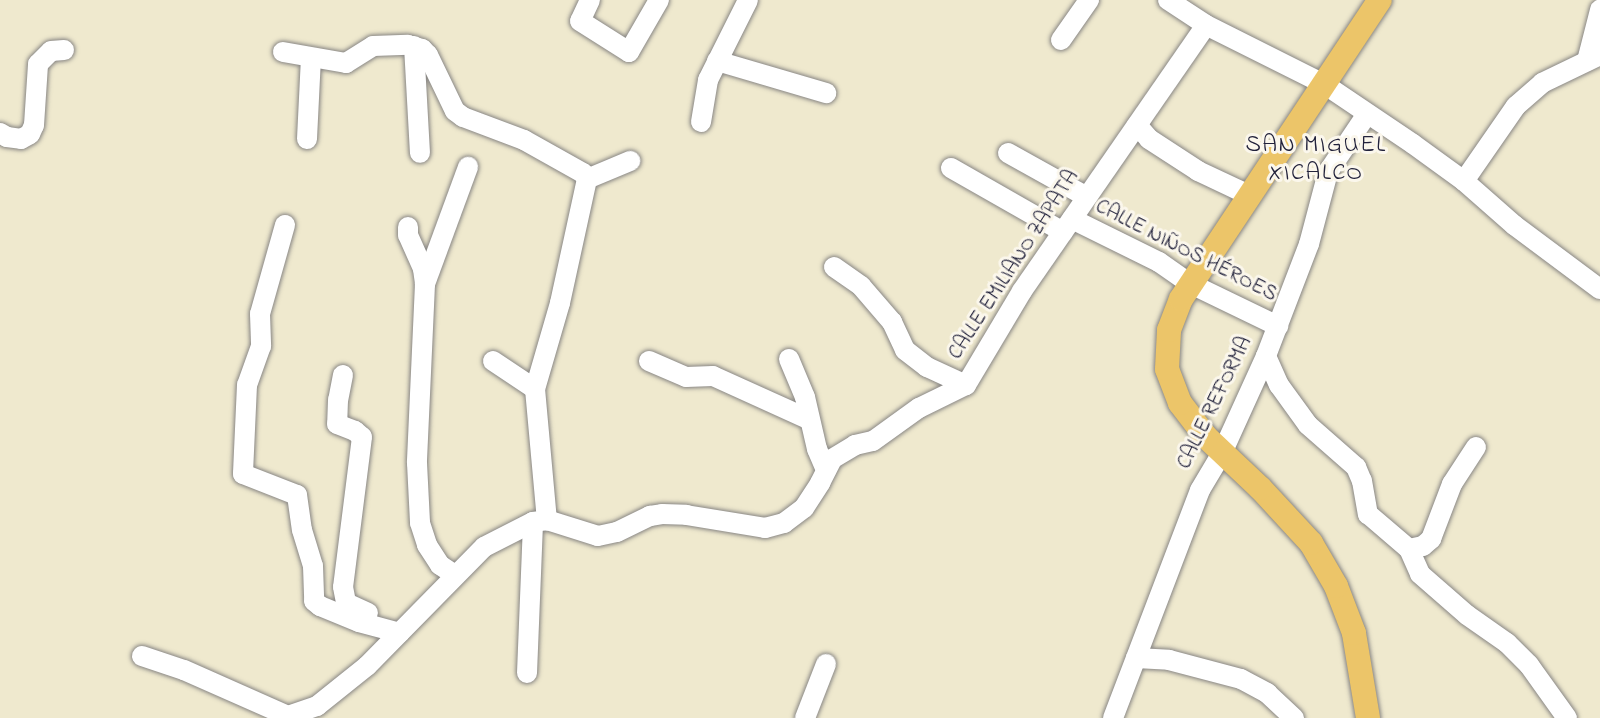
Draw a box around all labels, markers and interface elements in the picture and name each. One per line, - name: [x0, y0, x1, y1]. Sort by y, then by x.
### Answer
- district label: SAN MIGUEL XICALCO: [1245, 132, 1387, 188]
- street label: CALLE EMILIANO ZAPATA: [943, 165, 1085, 365]
- street label: CALLE NIÑOS HÉROES: [1091, 194, 1281, 308]
- street label: CALLE REFORMA: [1172, 333, 1258, 473]

